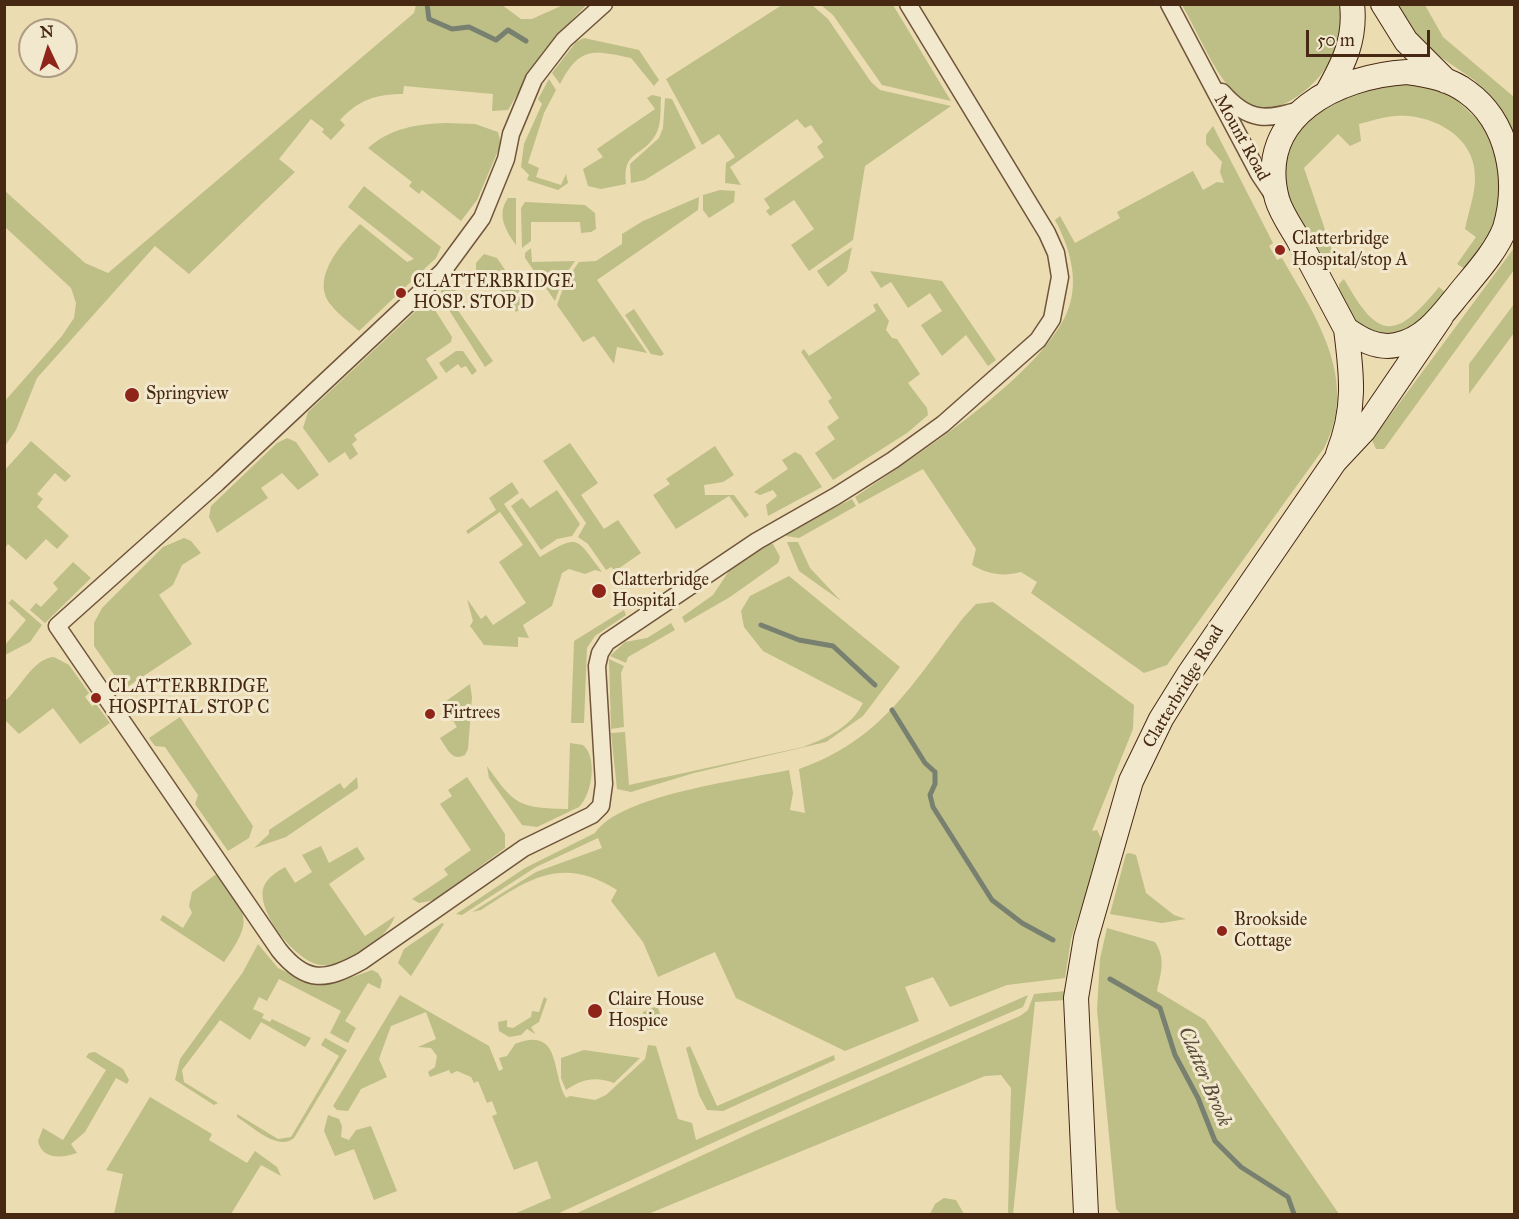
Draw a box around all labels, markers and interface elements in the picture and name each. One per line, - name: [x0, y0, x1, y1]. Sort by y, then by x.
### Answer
- north arrow: [18, 18, 78, 78]
- scale bar: [1309, 18, 1434, 56]
- text: N: [39, 22, 54, 41]
- text: 50 m: [1317, 29, 1355, 51]
- street label: Mount Road: [1208, 91, 1274, 185]
- place label: Clatterbridge Hospital/stop A: [1292, 229, 1408, 272]
- marker: Clatterbridge Hospital/stop A: [1273, 243, 1287, 257]
- place label: CLATTERBRIDGE HOSP. STOP D: [413, 272, 574, 314]
- marker: CLATTERBRIDGE HOSP. STOP D: [394, 286, 408, 300]
- place label: Springview: [146, 384, 228, 406]
- marker: Springview: [123, 386, 141, 404]
- place label: Clatterbridge Hospital: [612, 570, 709, 612]
- marker: Clatterbridge Hospital: [590, 582, 608, 600]
- street label: Clatterbridge Road: [1139, 622, 1229, 752]
- place label: CLATTERBRIDGE HOSPITAL STOP C: [108, 677, 269, 720]
- marker: CLATTERBRIDGE HOSPITAL STOP C: [89, 691, 103, 705]
- place label: Firtrees: [442, 703, 500, 725]
- marker: Firtrees: [423, 707, 437, 721]
- place label: Brookside Cottage: [1234, 910, 1307, 952]
- marker: Brookside Cottage: [1215, 924, 1229, 938]
- place label: Claire House Hospice: [608, 990, 704, 1032]
- marker: Claire House Hospice: [586, 1002, 604, 1020]
- water label: Clatter Brook: [1172, 1023, 1236, 1131]

